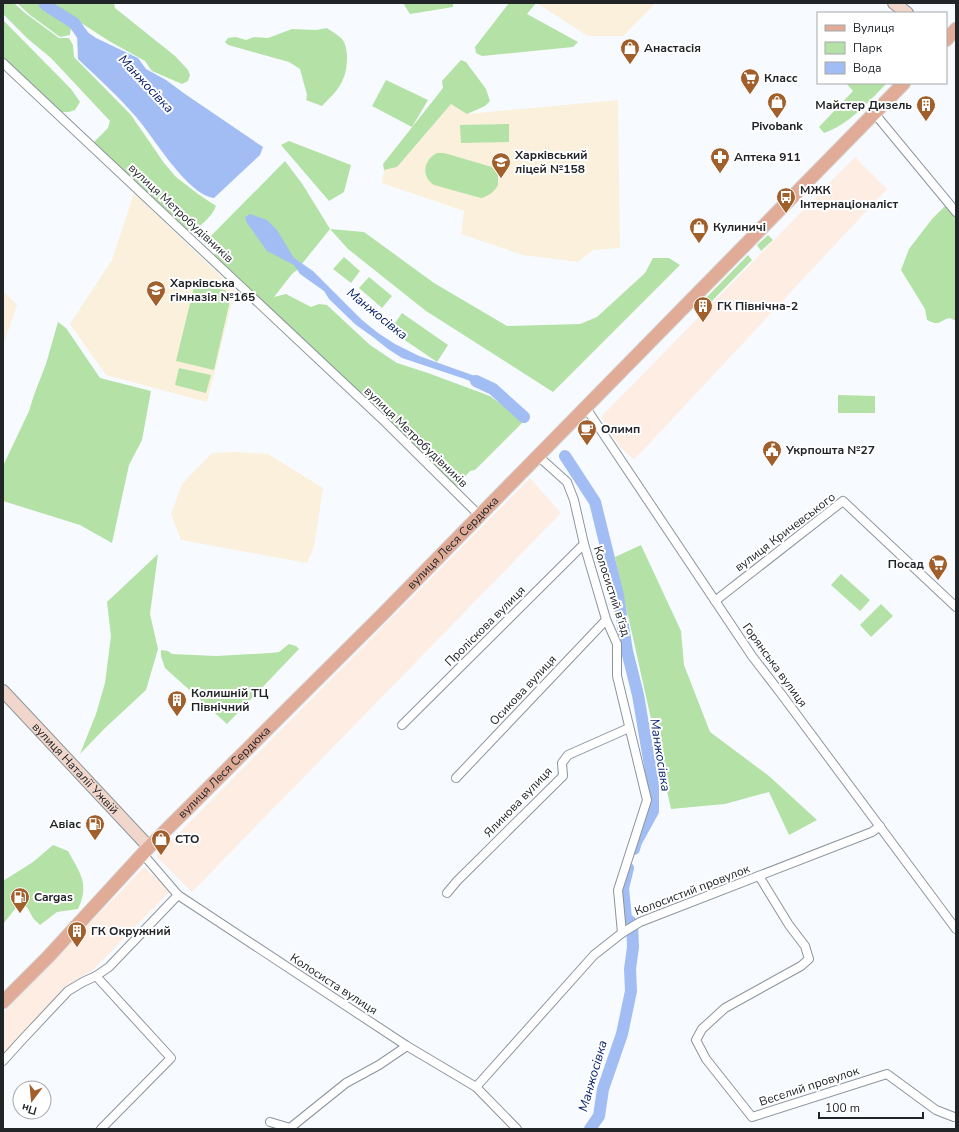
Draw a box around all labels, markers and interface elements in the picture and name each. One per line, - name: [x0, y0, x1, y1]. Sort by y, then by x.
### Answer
- legend: [817, 12, 947, 84]
- text: Вулиця: [853, 20, 895, 36]
- shop icon: Анастасія: [619, 37, 641, 65]
- place label: Анастасія: [644, 40, 701, 56]
- text: Парк: [853, 40, 883, 56]
- water label: Манжосівка: [114, 51, 178, 117]
- text: Вода: [853, 60, 881, 76]
- supermarket icon: Класс: [739, 67, 761, 95]
- place label: Класс: [764, 70, 798, 86]
- shop icon: Pivobank: [766, 91, 788, 119]
- building icon: Майстер Дизель: [915, 94, 937, 122]
- place label: Майстер Дизель: [815, 97, 912, 113]
- place label: Pivobank: [751, 118, 803, 134]
- pharmacy icon: Аптека 911: [709, 146, 731, 174]
- place label: Харківський ліцей №158: [514, 147, 588, 177]
- place label: Аптека 911: [734, 149, 801, 165]
- school or university icon: Харківський ліцей №158: [490, 151, 512, 179]
- street label: вулиця Метробудівників: [125, 160, 237, 266]
- place label: МЖК Інтернаціоналіст: [800, 182, 898, 212]
- bus stop icon: МЖК Інтернаціоналіст: [775, 186, 797, 214]
- shop icon: Кулиничі: [688, 216, 710, 244]
- place label: Кулиничі: [713, 219, 766, 235]
- place label: Харківська гімназія №165: [169, 275, 255, 305]
- school or university icon: Харківська гімназія №165: [145, 279, 167, 307]
- water label: Манжосівка: [343, 284, 411, 344]
- building icon: ГК Північна-2: [692, 295, 714, 323]
- place label: ГК Північна-2: [717, 298, 798, 314]
- street label: вулиця Метробудівників: [361, 383, 472, 491]
- cafe icon: Олимп: [576, 418, 598, 446]
- place label: Олимп: [601, 421, 640, 437]
- public building icon: Укрпошта №27: [761, 439, 783, 467]
- place label: Укрпошта №27: [785, 442, 875, 458]
- street label: вулиця Кричевського: [732, 489, 839, 575]
- street label: вулиця Леся Сердюка: [404, 493, 502, 593]
- street label: Колосистий в'їзд: [590, 544, 634, 638]
- supermarket icon: Посад: [927, 553, 949, 581]
- place label: Посад: [888, 556, 925, 572]
- street label: Проліскова вулиця: [441, 582, 529, 670]
- street label: Горянська вулиця: [739, 620, 811, 710]
- street label: Осикова вулиця: [486, 651, 560, 729]
- place label: Колишній ТЦ Північний: [191, 685, 269, 715]
- building icon: Колишній ТЦ Північний: [166, 689, 188, 717]
- water label: Манжосівка: [645, 717, 675, 793]
- street label: вулиця Наталії Ужвій: [29, 719, 122, 818]
- street label: вулиця Леся Сердюка: [174, 723, 274, 822]
- street label: Ялинова вулиця: [480, 763, 556, 841]
- fuel station icon: Авіас: [84, 813, 106, 841]
- place label: Авіас: [49, 816, 81, 832]
- shop icon: СТО: [150, 828, 172, 856]
- place label: СТО: [175, 831, 199, 847]
- street label: Колосистий провулок: [632, 860, 753, 919]
- fuel station icon: Cargas: [9, 886, 31, 914]
- place label: Cargas: [34, 889, 73, 905]
- building icon: ГК Окружний: [66, 920, 88, 948]
- place label: ГК Окружний: [91, 923, 171, 939]
- street label: Колосиста вулиця: [287, 950, 381, 1018]
- water label: Манжосівка: [574, 1038, 612, 1114]
- street label: Веселий провулок: [757, 1062, 862, 1110]
- north arrow: [12, 1080, 52, 1120]
- scale bar: [819, 1094, 923, 1120]
- text: Пн: [20, 1100, 39, 1118]
- text: 100 m: [825, 1100, 860, 1116]

